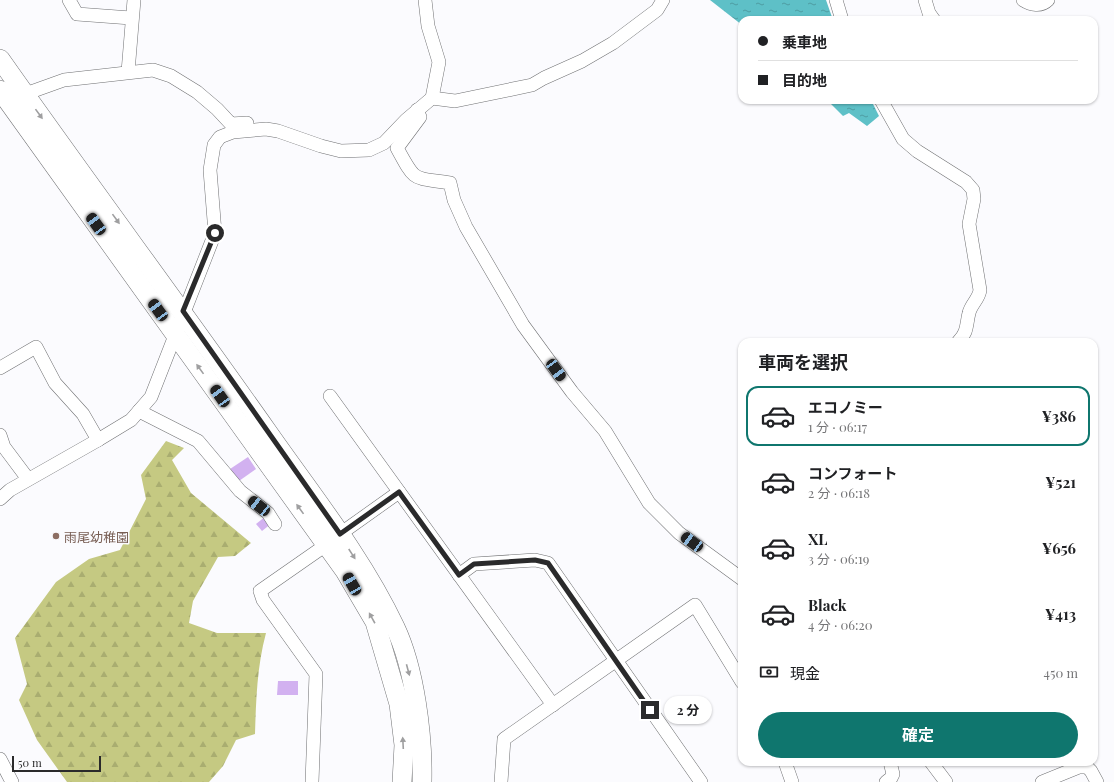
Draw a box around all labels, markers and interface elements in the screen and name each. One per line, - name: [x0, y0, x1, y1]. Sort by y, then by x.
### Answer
- text: 乗車地: [782, 32, 827, 52]
- text: 目的地: [782, 70, 827, 90]
- one-way arrow: [35, 109, 43, 119]
- car: [84, 211, 108, 237]
- one-way arrow: [112, 214, 120, 224]
- route start: [206, 224, 224, 242]
- car: [146, 297, 170, 323]
- text: 車両を選択: [758, 350, 848, 374]
- car: [544, 357, 568, 383]
- one-way arrow: [196, 364, 204, 375]
- car: [208, 383, 232, 409]
- text: エコノミー: [808, 397, 883, 417]
- icon: car: [760, 398, 796, 434]
- text: ¥386: [1042, 406, 1076, 426]
- text: 1 分 · 06:17: [808, 418, 867, 435]
- text: コンフォート: [808, 463, 898, 483]
- icon: car: [760, 464, 796, 500]
- text: ¥521: [1045, 472, 1076, 492]
- text: 2 分 · 06:18: [808, 484, 870, 501]
- car: [246, 494, 272, 518]
- one-way arrow: [297, 504, 305, 514]
- place label: 雨尾幼稚園: [64, 528, 129, 545]
- text: XL: [808, 529, 828, 549]
- car: [679, 530, 705, 554]
- icon: car: [760, 530, 796, 566]
- marker: 雨尾幼稚園: [51, 531, 61, 541]
- text: ¥656: [1042, 538, 1076, 558]
- one-way arrow: [349, 548, 356, 559]
- text: 3 分 · 06:19: [808, 550, 869, 567]
- car: [341, 571, 363, 597]
- text: Black: [808, 595, 847, 615]
- icon: car: [760, 596, 796, 632]
- text: ¥413: [1045, 604, 1076, 624]
- one-way arrow: [368, 612, 375, 624]
- text: 4 分 · 06:20: [808, 616, 873, 633]
- icon: cash: [758, 661, 780, 683]
- text: 現金: [790, 663, 820, 683]
- one-way arrow: [406, 664, 412, 676]
- text: 450 m: [1044, 664, 1078, 681]
- callout: 2 分: [664, 696, 712, 724]
- route end: [641, 701, 659, 719]
- text: 2 分: [677, 701, 699, 718]
- button: 確定: [758, 712, 1078, 758]
- one-way arrow: [400, 736, 406, 749]
- scale bar: [12, 754, 101, 773]
- text: 50 m: [18, 755, 42, 770]

